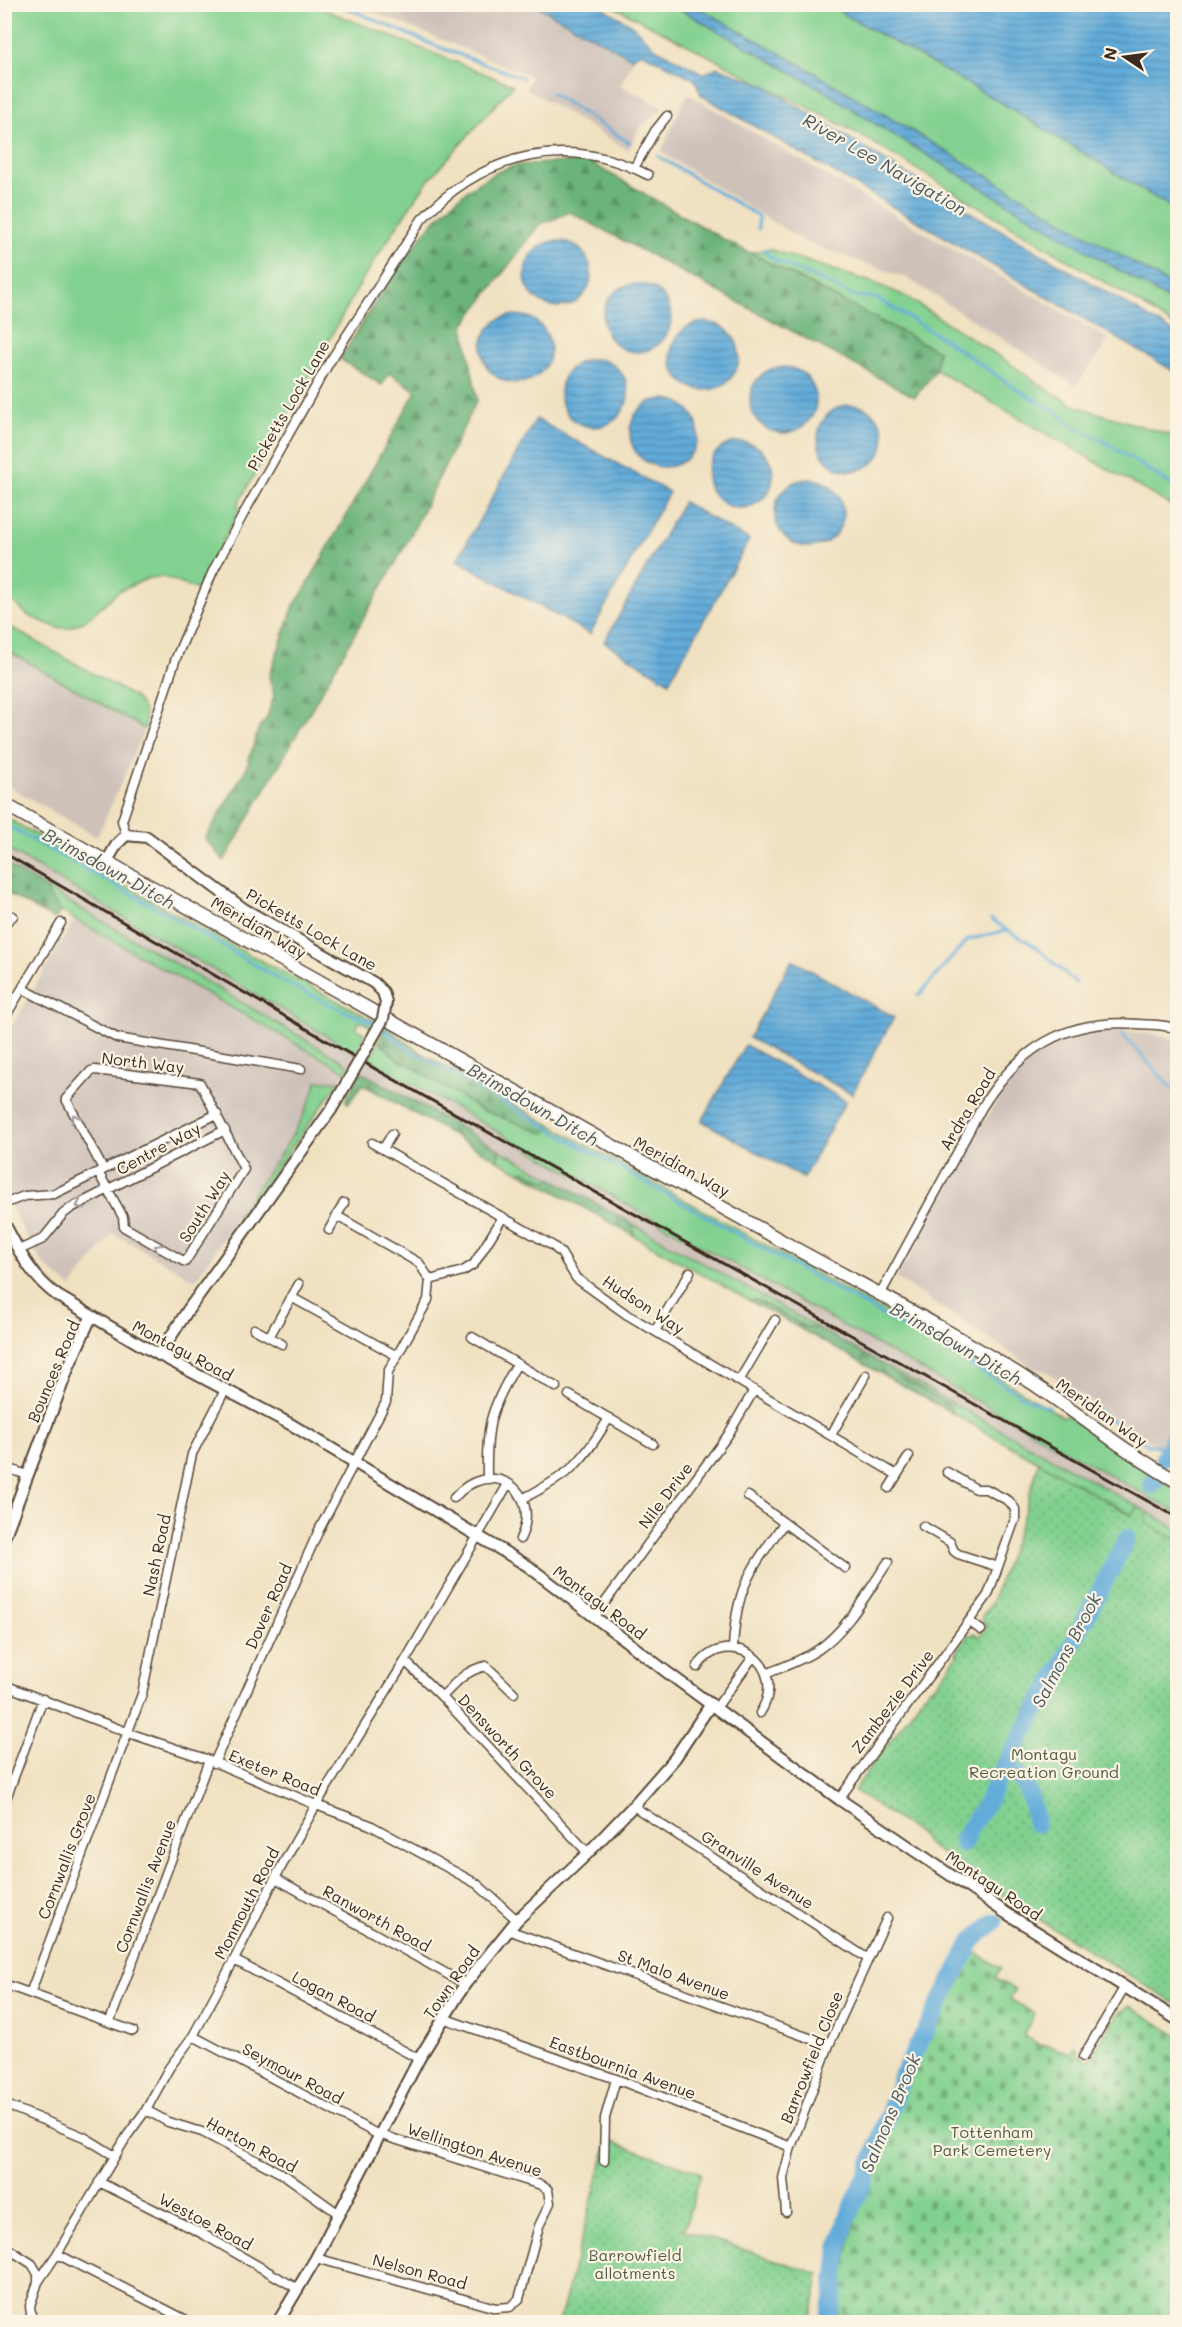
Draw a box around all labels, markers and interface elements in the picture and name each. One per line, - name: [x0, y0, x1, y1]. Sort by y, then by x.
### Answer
- north arrow: [1095, 27, 1155, 87]
- text: N: [1098, 45, 1121, 62]
- water label: River Lee Navigation: [799, 107, 971, 221]
- street label: Picketts Lock Lane: [242, 336, 334, 474]
- water label: Brimsdown Ditch: [39, 822, 179, 914]
- street label: Picketts Lock Lane: [243, 883, 381, 975]
- street label: Meridian Way: [207, 891, 311, 963]
- street label: North Way: [101, 1047, 185, 1077]
- water label: Brimsdown Ditch: [463, 1057, 603, 1151]
- street label: Ardra Road: [934, 1064, 1000, 1154]
- one-way arrow: [71, 1113, 82, 1124]
- street label: Centre Way: [112, 1117, 204, 1179]
- street label: Meridian Way: [630, 1131, 734, 1201]
- street label: South Way: [174, 1166, 234, 1246]
- one-way arrow: [75, 1197, 86, 1209]
- one-way arrow: [154, 1244, 164, 1255]
- street label: Hudson Way: [599, 1270, 689, 1338]
- water label: Brimsdown Ditch: [886, 1296, 1026, 1390]
- street label: Montagu Road: [129, 1315, 237, 1385]
- street label: Bounces Road: [22, 1317, 84, 1425]
- street label: Meridian Way: [1052, 1373, 1152, 1451]
- street label: Nile Drive: [633, 1458, 697, 1532]
- street label: Nash Road: [137, 1512, 175, 1598]
- street label: Dover Road: [240, 1560, 296, 1652]
- street label: Montagu Road: [549, 1560, 651, 1644]
- water label: Salmons Brook: [1026, 1588, 1106, 1711]
- street label: Zambezie Drive: [846, 1645, 938, 1757]
- street label: Densworth Grove: [454, 1689, 562, 1803]
- park label: Montagu Recreation Ground: [969, 1743, 1119, 1782]
- street label: Exeter Road: [226, 1744, 324, 1800]
- street label: Cornwallis Grove: [32, 1790, 100, 1922]
- street label: Cornwallis Avenue: [110, 1816, 180, 1956]
- street label: Granville Avenue: [698, 1825, 818, 1913]
- street label: Monmouth Road: [209, 1843, 283, 1963]
- street label: Montagu Road: [942, 1845, 1046, 1925]
- street label: Ranworth Road: [319, 1880, 435, 1956]
- street label: Town Road: [418, 1941, 484, 2023]
- street label: St Malo Avenue: [615, 1944, 733, 2004]
- street label: Logan Road: [289, 1965, 379, 2027]
- street label: Barrowfield Close: [775, 1988, 847, 2126]
- street label: Eastbournia Avenue: [547, 2031, 699, 2103]
- street label: Seymour Road: [239, 2038, 347, 2108]
- water label: Salmons Brook: [854, 2050, 926, 2176]
- street label: Harton Road: [203, 2111, 301, 2177]
- street label: Wellington Avenue: [405, 2117, 545, 2181]
- park label: Tottenham Park Cemetery: [933, 2121, 1051, 2160]
- street label: Westoe Road: [156, 2188, 256, 2254]
- park label: Barrowfield allotments: [588, 2244, 682, 2283]
- street label: Nelson Road: [371, 2248, 469, 2294]

